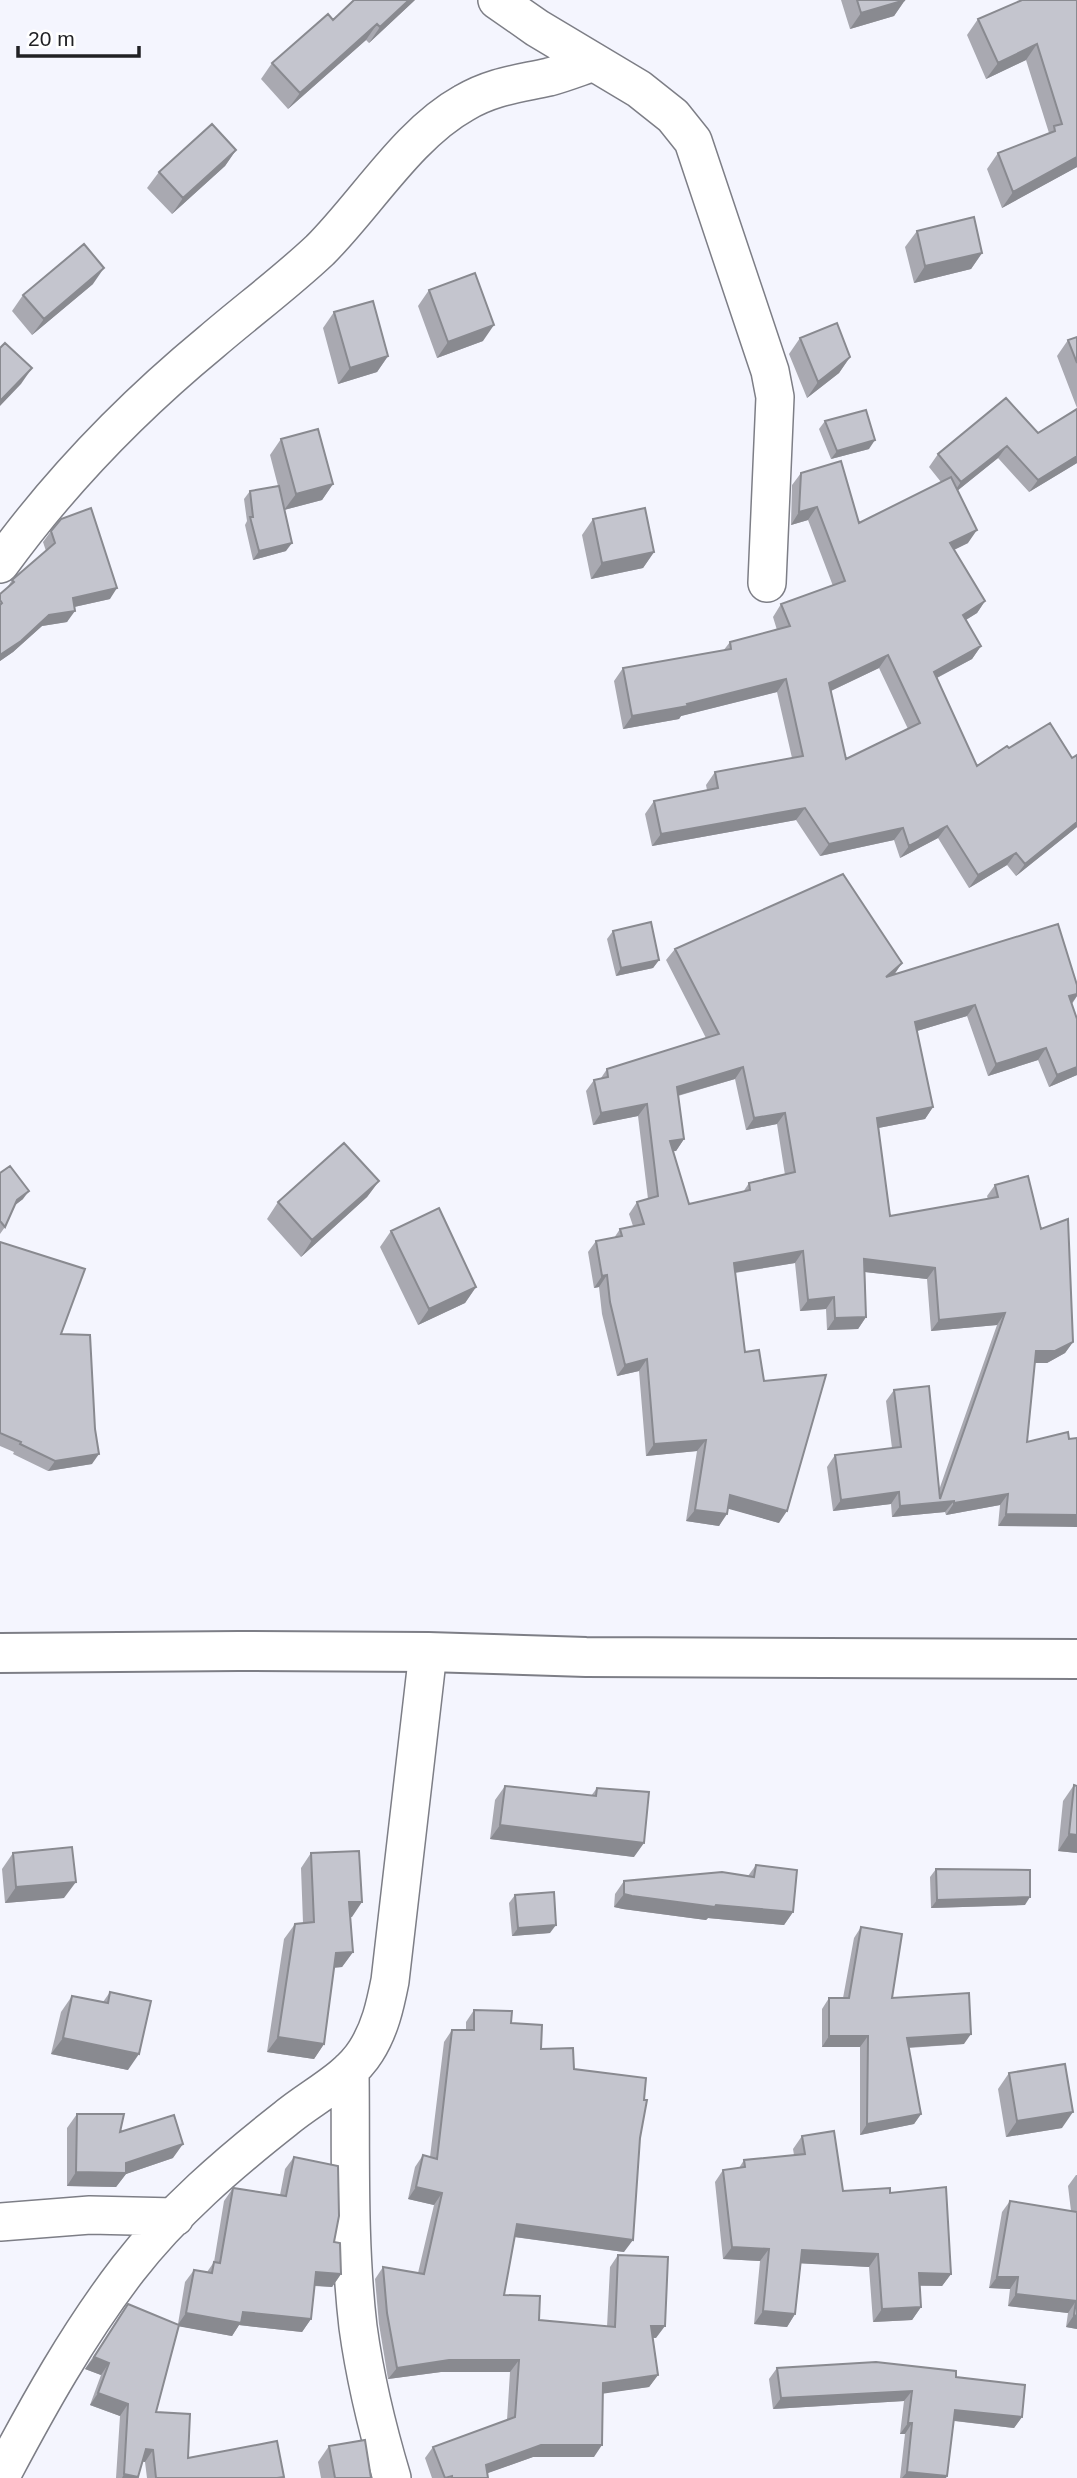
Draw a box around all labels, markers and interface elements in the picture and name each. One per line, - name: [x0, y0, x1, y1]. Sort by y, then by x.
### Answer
- scale bar: [18, 14, 138, 58]
- text: 20 m: [28, 27, 75, 50]

